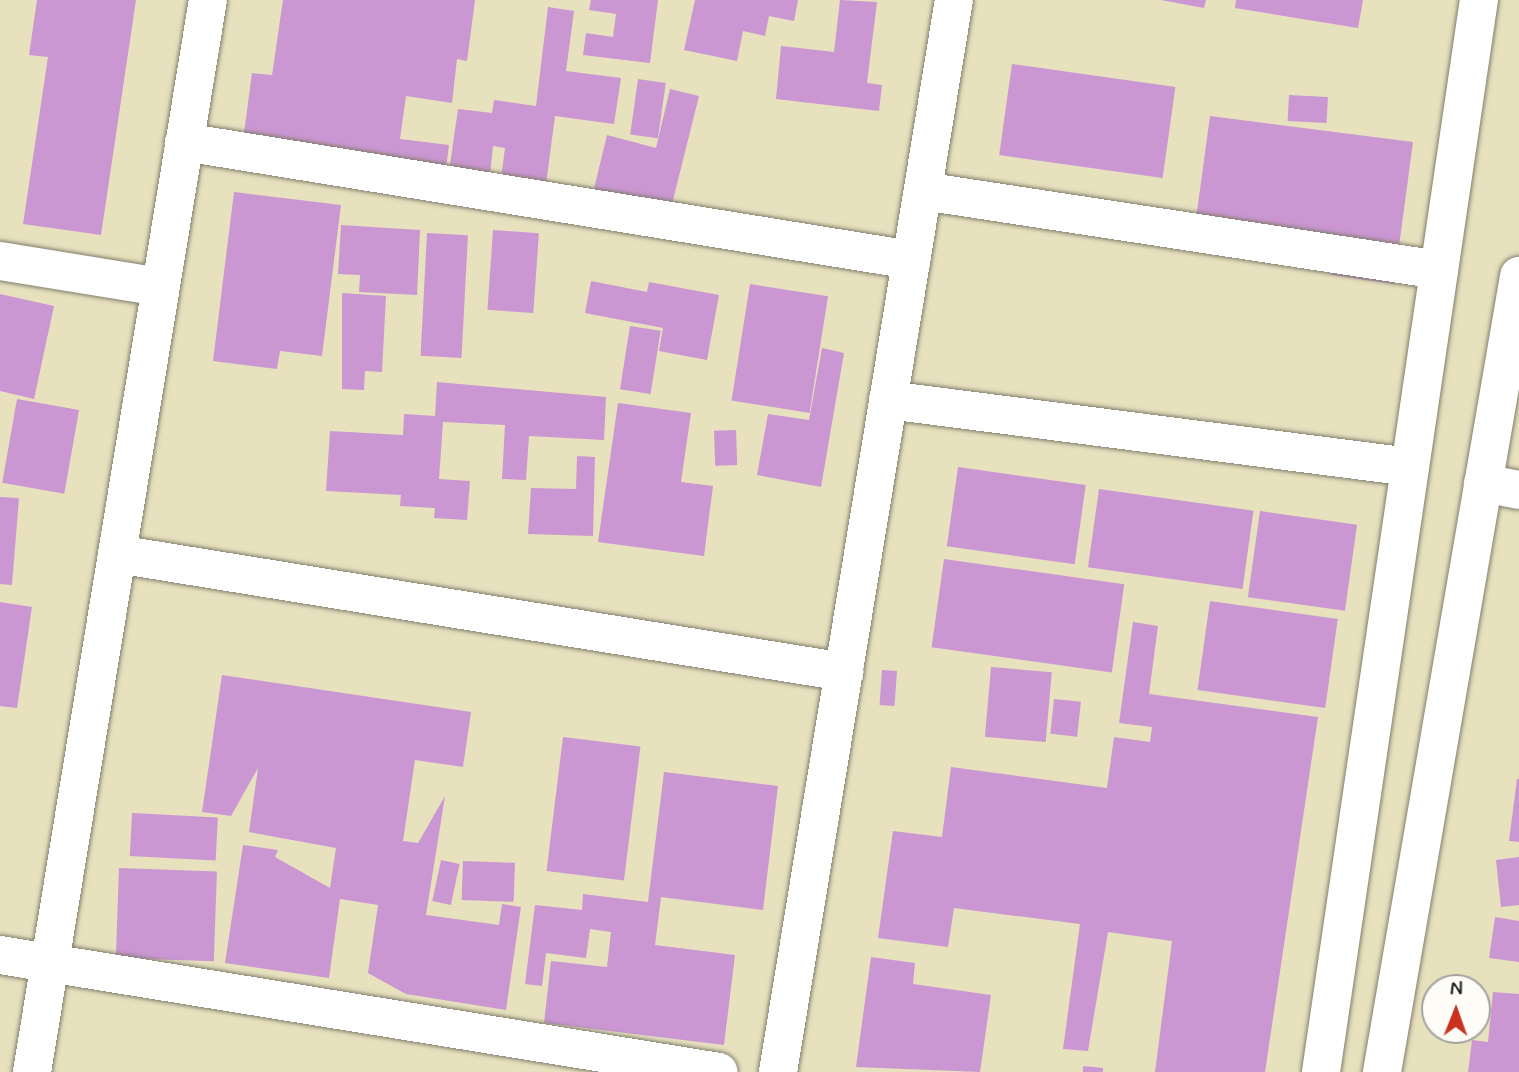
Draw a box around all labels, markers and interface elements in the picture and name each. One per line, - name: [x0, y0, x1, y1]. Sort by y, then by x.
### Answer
- north arrow: [1421, 974, 1491, 1044]
- text: N: [1450, 977, 1463, 1002]

